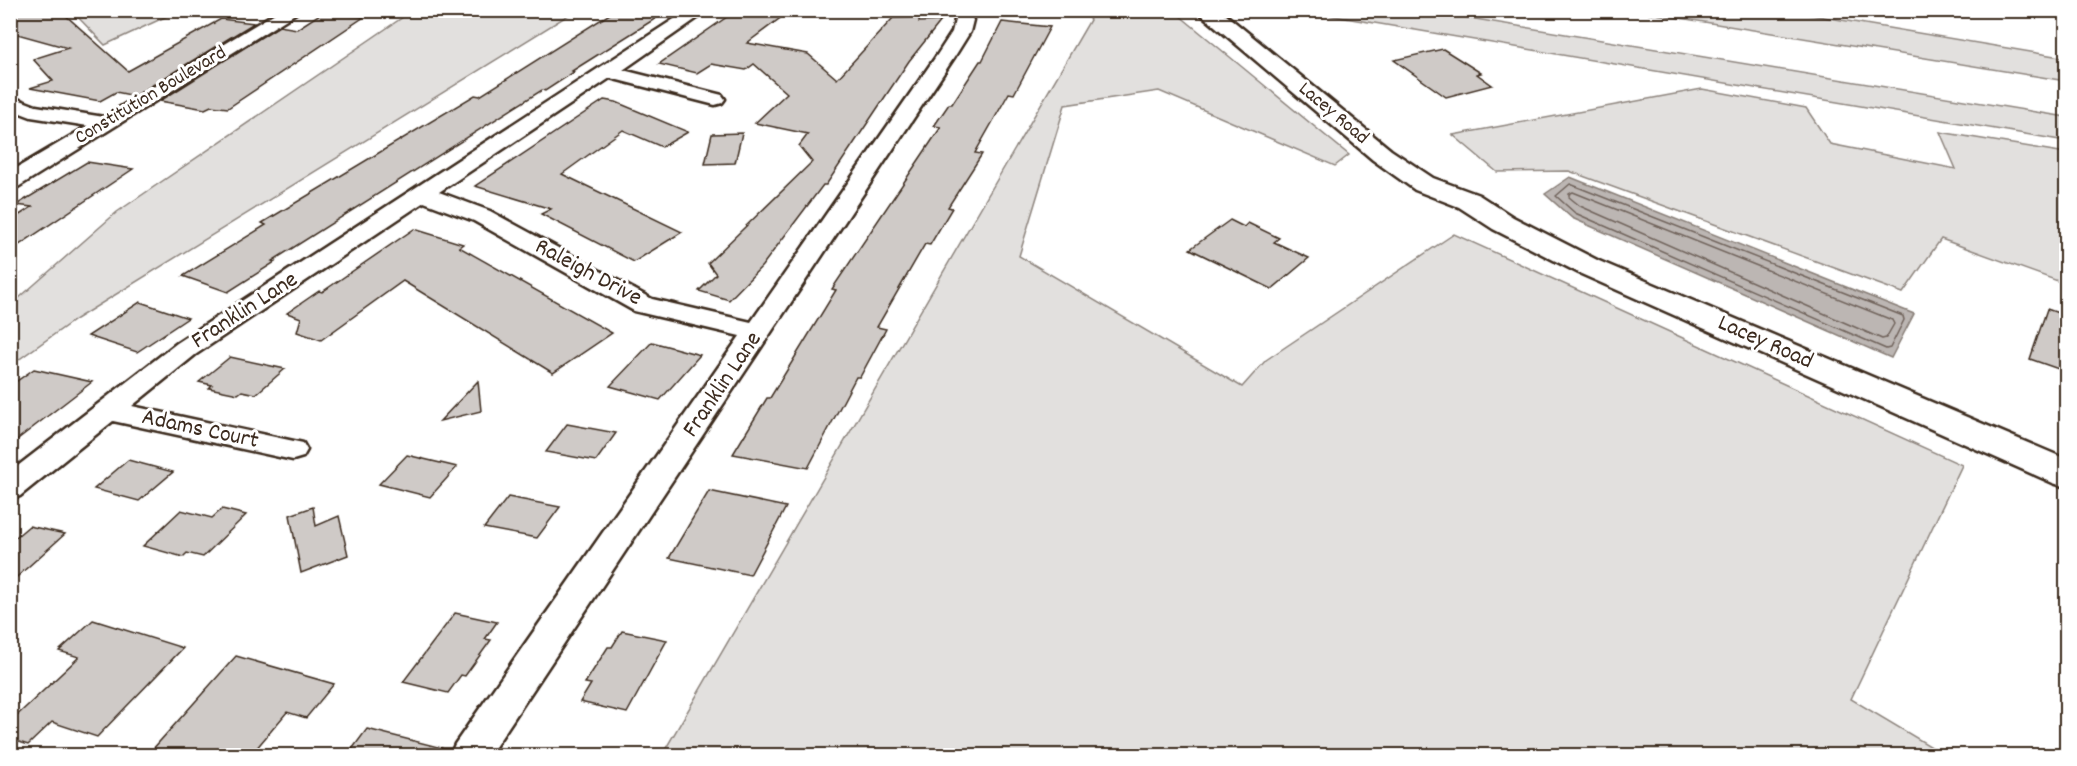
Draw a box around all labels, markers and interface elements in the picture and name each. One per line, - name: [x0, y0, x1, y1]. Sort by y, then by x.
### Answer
- street label: Constitution Boulevard: [70, 40, 232, 152]
- street label: Lacey Road: [1292, 76, 1374, 152]
- street label: Raleigh Drive: [528, 231, 648, 315]
- street label: Franklin Lane: [185, 264, 305, 358]
- street label: Lacey Road: [1712, 307, 1818, 379]
- street label: Franklin Lane: [675, 325, 771, 445]
- street label: Adams Court: [139, 401, 262, 459]

